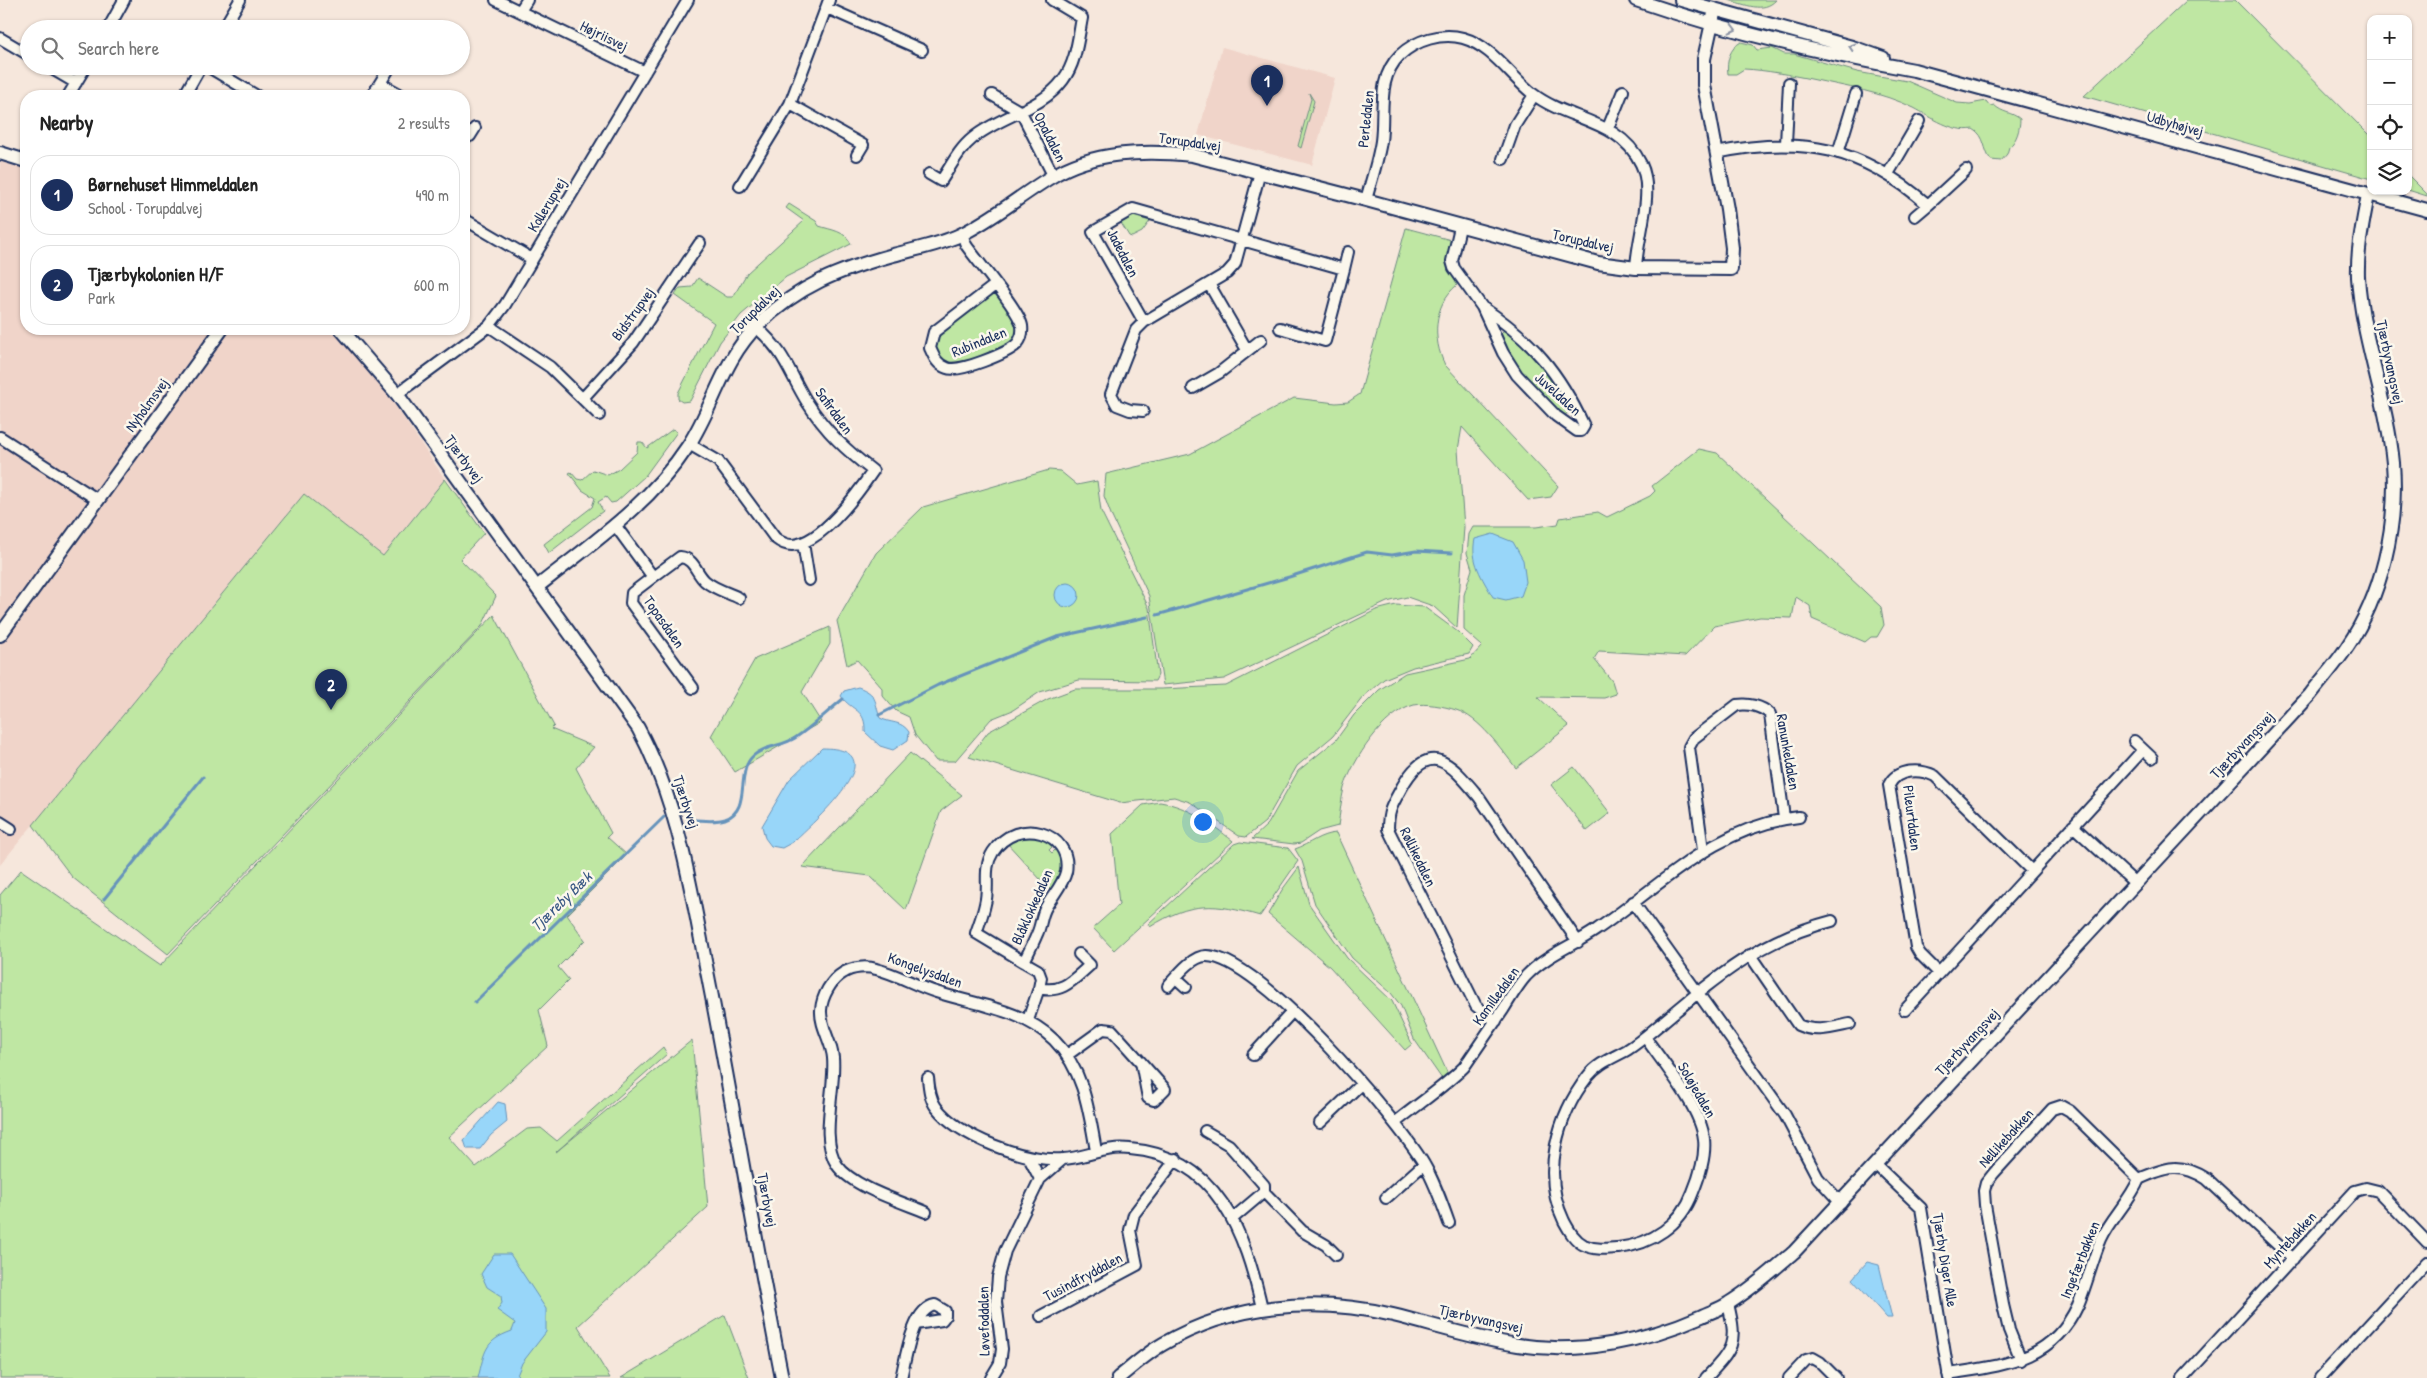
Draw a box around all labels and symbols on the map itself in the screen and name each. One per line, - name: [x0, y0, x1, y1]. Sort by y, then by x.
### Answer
- street label: Højriisvej: [577, 15, 632, 56]
- one-way arrow: [1728, 23, 1737, 34]
- one-way arrow: [1848, 43, 1856, 53]
- pin: 1: [1251, 65, 1283, 106]
- street label: Perledalen: [1352, 89, 1379, 149]
- street label: Udbyhøjvej: [2144, 105, 2206, 142]
- street label: Opaldalen: [1029, 108, 1072, 165]
- street label: Torupdalvej: [1158, 127, 1222, 156]
- street label: Kollerupvej: [522, 174, 571, 236]
- street label: Torupdalvej: [1550, 223, 1616, 258]
- street label: Jadedalen: [1102, 225, 1145, 281]
- street label: Torupdalvej: [725, 280, 784, 339]
- street label: Bidstrupvej: [606, 283, 659, 345]
- street label: Tjærbyvangsvej: [2371, 318, 2410, 406]
- street label: Rubindalen: [948, 321, 1010, 362]
- street label: Juveldalen: [1531, 367, 1586, 420]
- street label: Nyholmsvej: [120, 373, 173, 436]
- street label: Safirdalen: [810, 383, 859, 438]
- street label: Tjærbyvej: [440, 430, 489, 487]
- street label: Topasdalen: [639, 591, 690, 652]
- pin: 2: [315, 669, 347, 710]
- street label: Tjærbyvangsvej: [2205, 706, 2279, 783]
- street label: Ranunkeldalen: [1771, 712, 1806, 792]
- street label: Tjærbyvej: [668, 773, 705, 831]
- street label: Pileurtdalen: [1898, 784, 1927, 852]
- your location: [1190, 809, 1216, 835]
- street label: Røllikedalen: [1395, 824, 1442, 890]
- water label: Tjæreby Bæk: [526, 865, 597, 936]
- street label: Blåklokkedalen: [1006, 866, 1058, 948]
- street label: Kongelysdalen: [885, 946, 966, 993]
- street label: Kamilledalen: [1467, 962, 1524, 1029]
- street label: Tjærbyvangsvej: [1930, 1003, 2004, 1080]
- street label: Soløjedalen: [1673, 1058, 1722, 1122]
- street label: Nellikebakken: [1973, 1103, 2038, 1172]
- street label: Tjærbyvej: [752, 1171, 783, 1229]
- street label: Myntebakken: [2258, 1206, 2321, 1273]
- street label: Tjærby Diger Alle: [1928, 1212, 1963, 1308]
- street label: Ingefærbakken: [2055, 1218, 2105, 1302]
- street label: Tusindfryddalen: [1040, 1247, 1126, 1306]
- street label: Løvefoddalen: [972, 1286, 995, 1356]
- street label: Tjærbyvangsvej: [1437, 1299, 1525, 1338]

